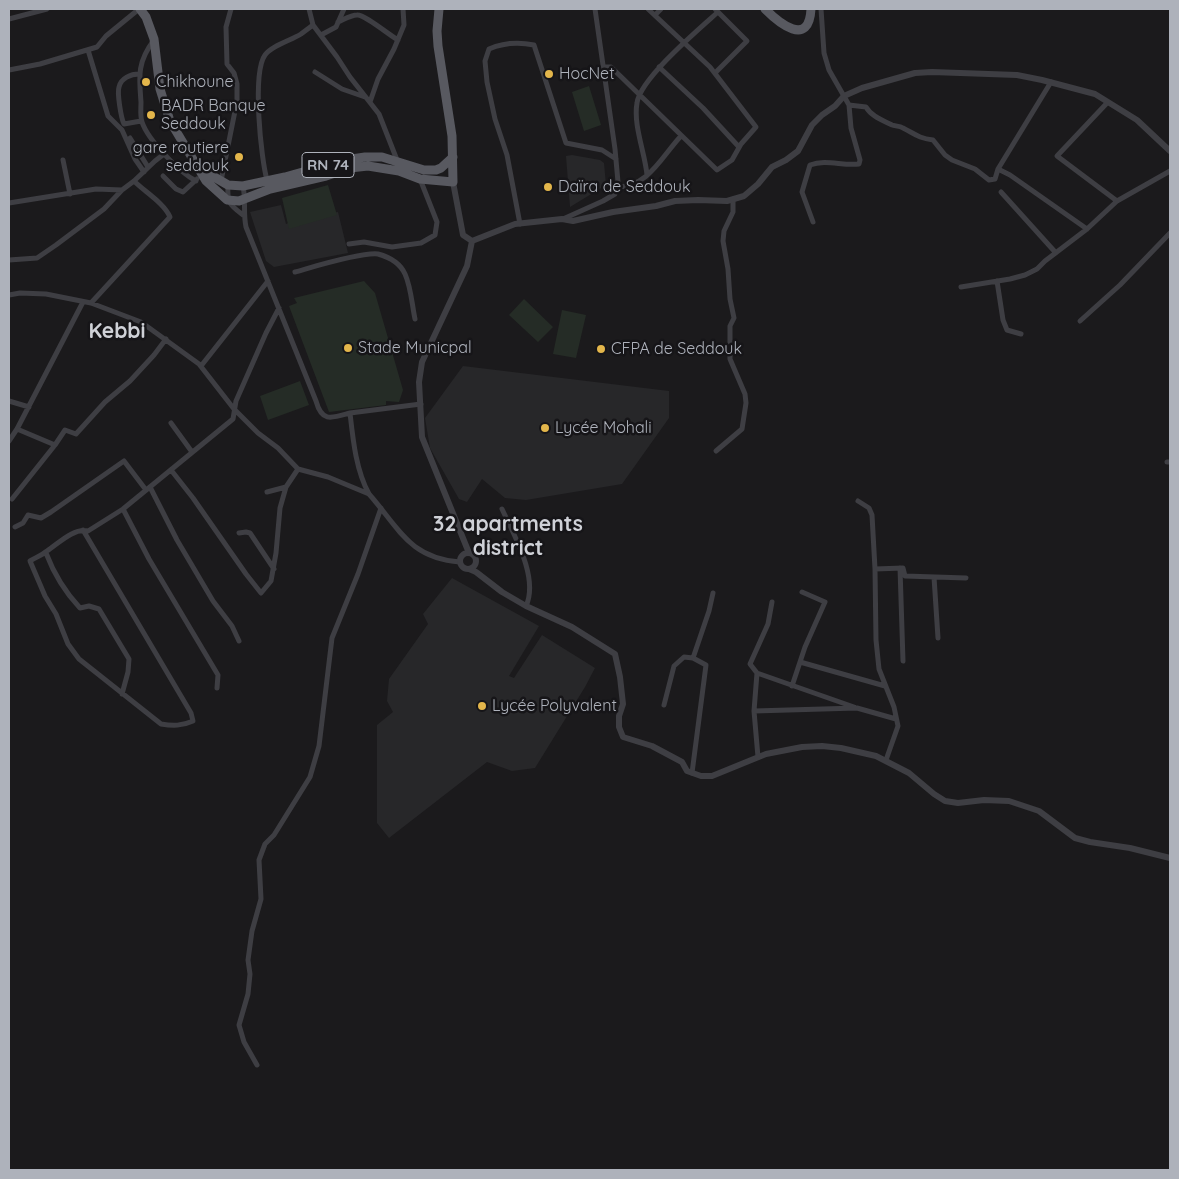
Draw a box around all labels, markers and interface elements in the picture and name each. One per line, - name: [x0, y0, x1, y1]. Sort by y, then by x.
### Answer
- place label: HocNet: [559, 64, 615, 84]
- marker: HocNet: [543, 68, 555, 80]
- place label: Chikhoune: [156, 72, 234, 92]
- marker: Chikhoune: [140, 76, 152, 88]
- place label: BADR Banque Seddouk: [161, 96, 266, 134]
- marker: BADR Banque Seddouk: [145, 109, 157, 121]
- place label: gare routiere seddouk: [133, 138, 229, 176]
- marker: gare routiere seddouk: [233, 151, 245, 163]
- road number: RN 74: [302, 152, 354, 178]
- place label: Daïra de Seddouk: [558, 177, 691, 197]
- marker: Daïra de Seddouk: [542, 181, 554, 193]
- district label: Kebbi: [88, 319, 146, 345]
- place label: Stade Municpal: [358, 338, 472, 358]
- place label: CFPA de Seddouk: [611, 339, 742, 359]
- marker: Stade Municpal: [342, 342, 354, 354]
- marker: CFPA de Seddouk: [595, 343, 607, 355]
- place label: Lycée Mohali: [555, 418, 652, 438]
- marker: Lycée Mohali: [539, 422, 551, 434]
- district label: 32 apartments district: [433, 512, 583, 562]
- place label: Lycée Polyvalent: [492, 696, 617, 716]
- marker: Lycée Polyvalent: [476, 700, 488, 712]

